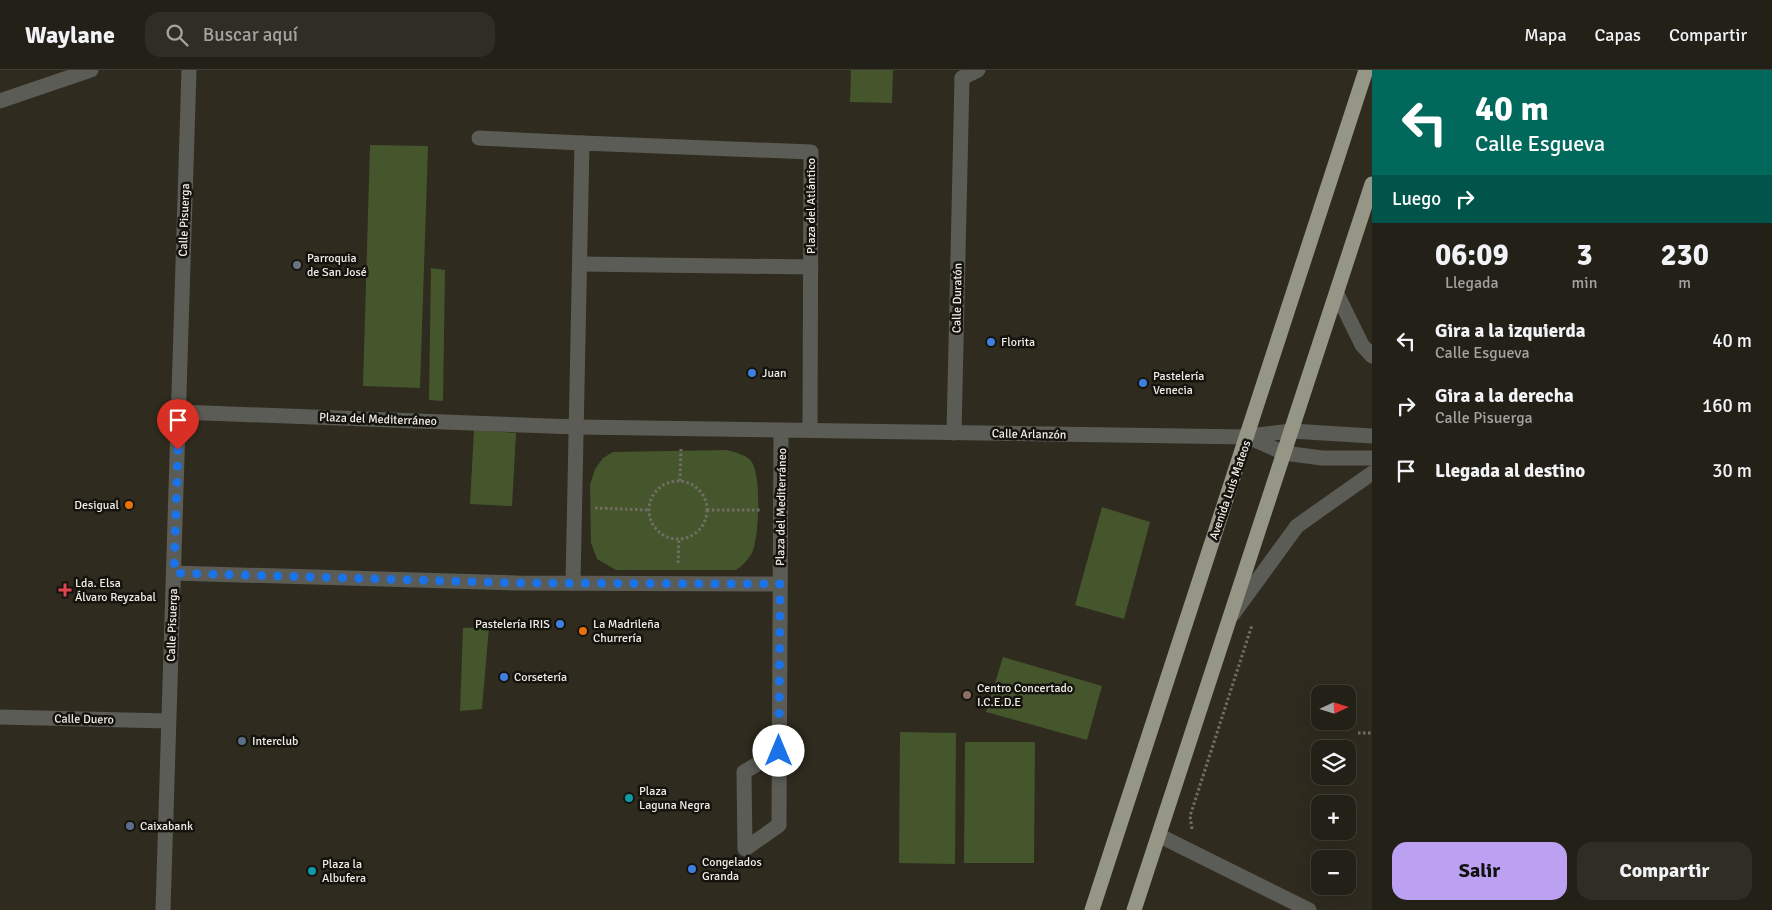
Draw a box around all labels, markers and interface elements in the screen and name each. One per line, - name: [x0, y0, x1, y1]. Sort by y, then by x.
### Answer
- search box: [145, 12, 495, 57]
- text: Waylane: [25, 20, 115, 50]
- icon: search: [163, 21, 191, 49]
- text: Buscar aquí: [203, 23, 298, 47]
- text: Mapa: [1524, 24, 1567, 46]
- text: Capas: [1595, 24, 1641, 46]
- text: Compartir: [1669, 24, 1747, 46]
- text: 40 m: [1475, 87, 1549, 130]
- icon: left: [1392, 90, 1457, 155]
- text: Calle Esgueva: [1475, 130, 1605, 157]
- street label: Plaza del Atlántico: [804, 158, 819, 254]
- street label: Calle Pisuerga: [176, 183, 193, 257]
- icon: right: [1451, 185, 1479, 213]
- text: Luego: [1392, 187, 1441, 211]
- text: 06:09: [1435, 237, 1509, 274]
- text: 3: [1576, 237, 1593, 274]
- text: 230: [1660, 237, 1709, 274]
- place label: Parroquia de San José: [307, 251, 367, 280]
- marker: Parroquia de San José: [291, 259, 303, 271]
- street label: Calle Duratón: [949, 263, 966, 333]
- text: Llegada: [1445, 273, 1499, 293]
- text: min: [1572, 273, 1597, 293]
- text: m: [1678, 273, 1691, 293]
- text: Gira a la izquierda: [1435, 319, 1585, 343]
- icon: left: [1392, 327, 1420, 355]
- text: 40 m: [1712, 329, 1752, 353]
- place label: Florita: [1001, 335, 1035, 350]
- marker: Florita: [985, 336, 997, 348]
- text: Calle Esgueva: [1435, 343, 1530, 363]
- place label: Juan: [762, 366, 787, 381]
- marker: Juan: [746, 367, 758, 379]
- place label: Pastelería Venecia: [1153, 369, 1204, 398]
- marker: Pastelería Venecia: [1137, 377, 1149, 389]
- text: Gira a la derecha: [1435, 384, 1574, 408]
- icon: right: [1392, 392, 1420, 420]
- text: 160 m: [1702, 394, 1752, 418]
- pin: [157, 399, 199, 450]
- icon: arrive: [164, 406, 192, 434]
- text: Calle Pisuerga: [1435, 408, 1533, 428]
- street label: Plaza del Mediterráneo: [319, 410, 437, 429]
- street label: Calle Arlanzón: [992, 426, 1066, 443]
- street label: Avenida Luis Mateos: [1206, 438, 1255, 542]
- street label: Plaza del Mediterráneo: [773, 448, 790, 566]
- icon: arrive: [1392, 457, 1420, 485]
- text: Llegada al destino: [1435, 459, 1585, 483]
- text: 30 m: [1712, 459, 1752, 483]
- place label: Desigual: [74, 498, 119, 513]
- marker: Desigual: [123, 499, 135, 511]
- place label: Lda. Elsa Álvaro Reyzabal: [75, 576, 157, 605]
- marker: Lda. Elsa Álvaro Reyzabal: [59, 584, 71, 596]
- street label: Calle Pisuerga: [164, 588, 181, 662]
- place label: Pastelería IRIS: [475, 617, 550, 632]
- place label: La Madrileña Churrería: [593, 617, 660, 646]
- marker: Pastelería IRIS: [554, 618, 566, 630]
- marker: La Madrileña Churrería: [577, 625, 589, 637]
- place label: Corsetería: [514, 670, 567, 685]
- marker: Corsetería: [498, 671, 510, 683]
- place label: Centro Concertado I.C.E.D.E: [977, 681, 1073, 710]
- north arrow: [1311, 685, 1356, 730]
- map controls: [1311, 685, 1356, 895]
- marker: Centro Concertado I.C.E.D.E: [961, 689, 973, 701]
- street label: Calle Duero: [54, 711, 114, 728]
- position arrow: [752, 724, 804, 776]
- place label: Interclub: [252, 734, 298, 749]
- marker: Interclub: [236, 735, 248, 747]
- button: layers: [1311, 740, 1356, 785]
- place label: Plaza Laguna Negra: [639, 784, 710, 813]
- marker: Plaza Laguna Negra: [623, 792, 635, 804]
- button: +: [1311, 795, 1356, 840]
- place label: Caixabank: [140, 819, 193, 834]
- marker: Caixabank: [124, 820, 136, 832]
- button: Salir: [1392, 842, 1567, 900]
- button: Compartir: [1577, 842, 1752, 900]
- button: −: [1311, 850, 1356, 895]
- place label: Congelados Granda: [702, 855, 762, 884]
- place label: Plaza la Albufera: [322, 857, 366, 886]
- marker: Congelados Granda: [686, 863, 698, 875]
- marker: Plaza la Albufera: [306, 865, 318, 877]

